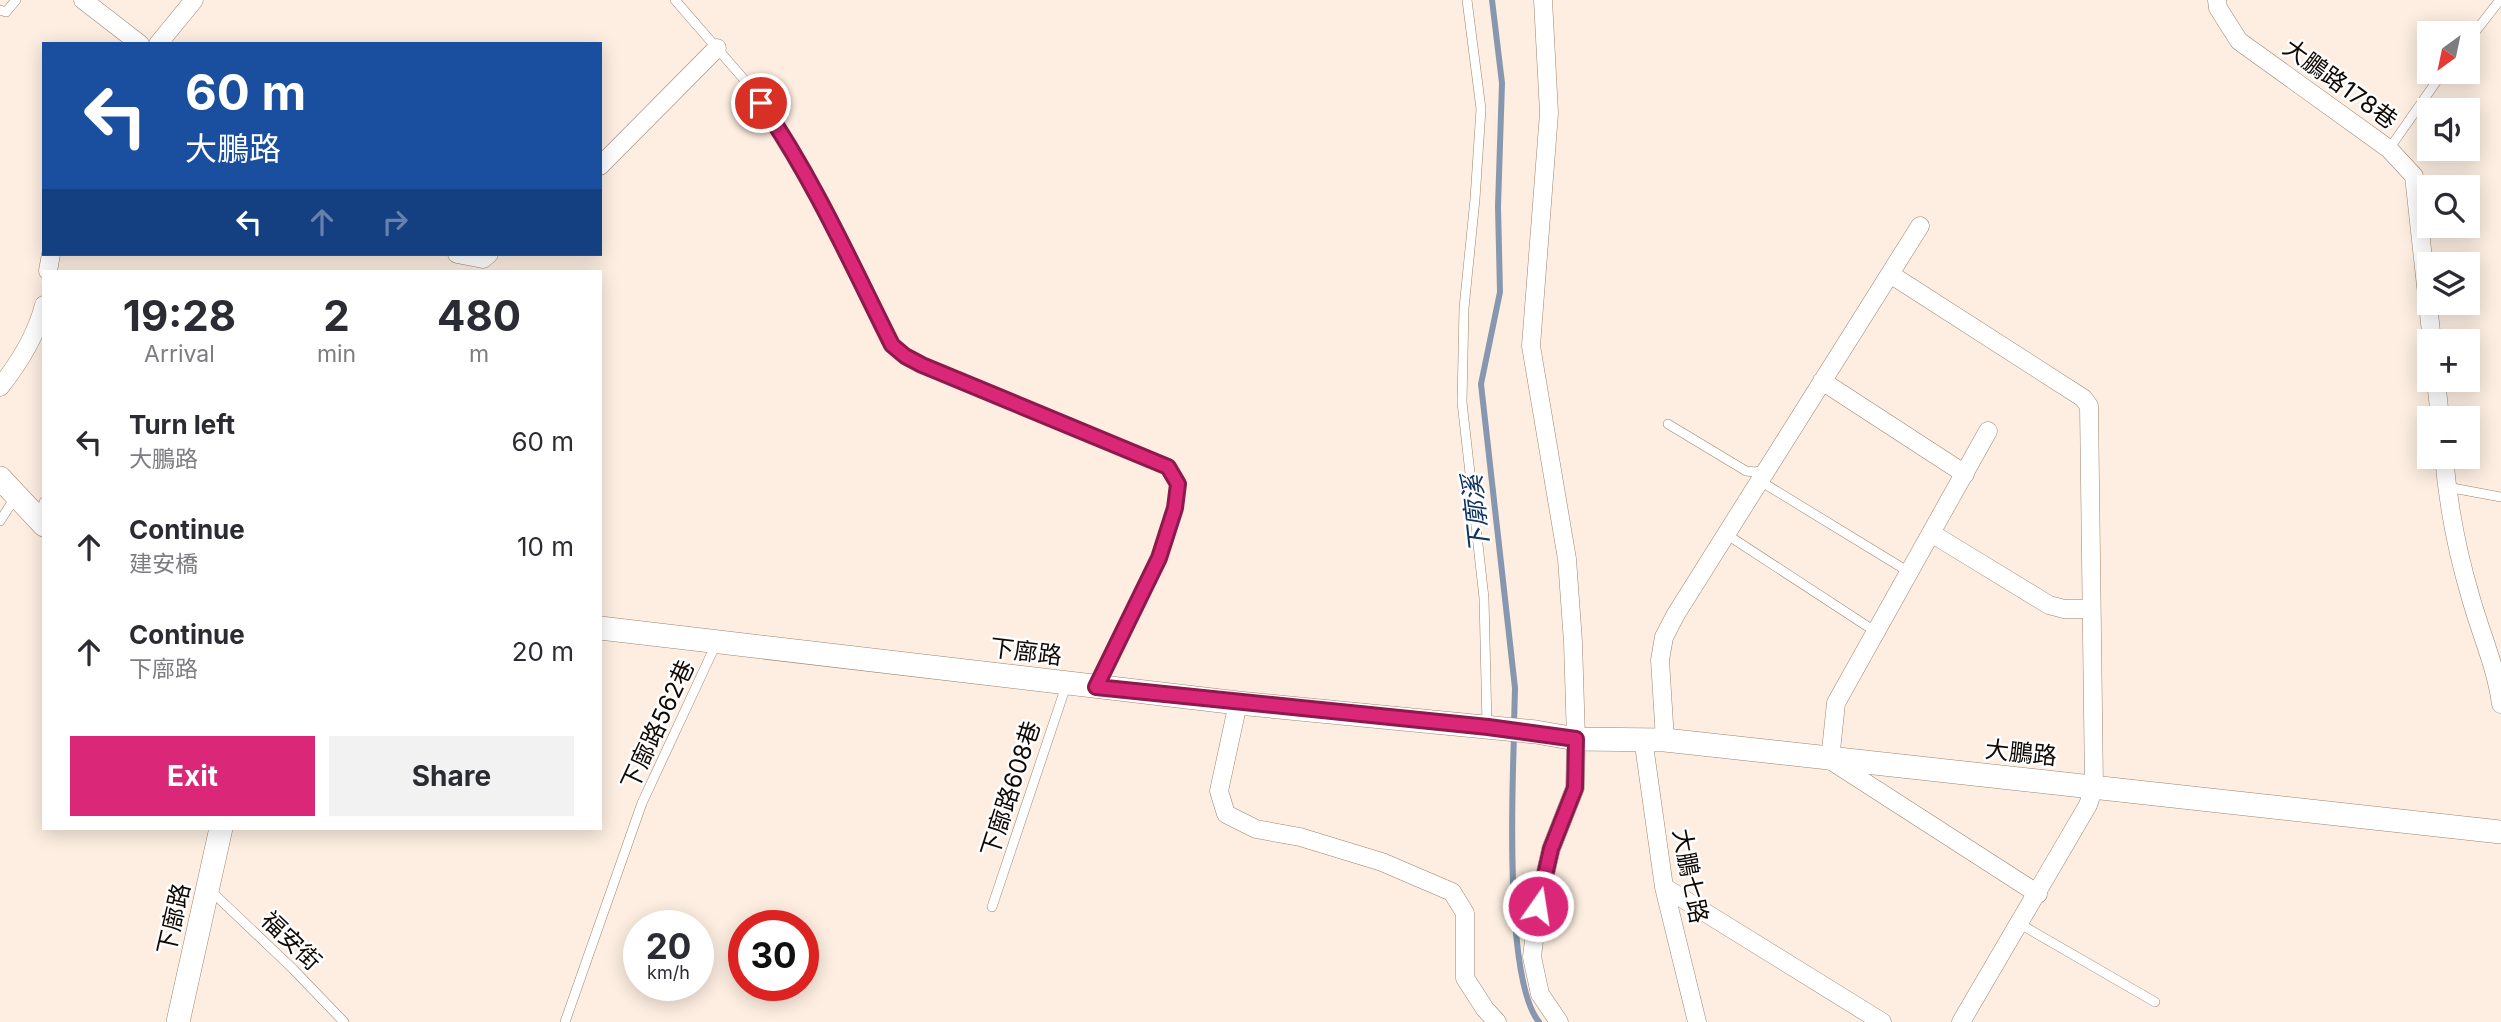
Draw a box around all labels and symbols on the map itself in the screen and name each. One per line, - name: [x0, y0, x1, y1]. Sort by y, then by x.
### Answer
- north arrow: [2417, 21, 2480, 84]
- street label: 大鵬路178巷: [2278, 33, 2403, 135]
- pin: [731, 73, 791, 133]
- water label: 下廓溪: [1456, 470, 1495, 554]
- street label: 下廍路: [989, 633, 1064, 670]
- street label: 下廍路562巷: [615, 655, 700, 794]
- street label: 下廍路608巷: [975, 717, 1046, 860]
- street label: 大鵬路: [1984, 734, 2058, 771]
- street label: 大鵬七路: [1667, 826, 1714, 926]
- position arrow: [1501, 869, 1575, 943]
- street label: 下廍路: [151, 881, 196, 957]
- street label: 福安街: [255, 905, 327, 976]
- speed limit sign: 30: [728, 910, 819, 1001]

